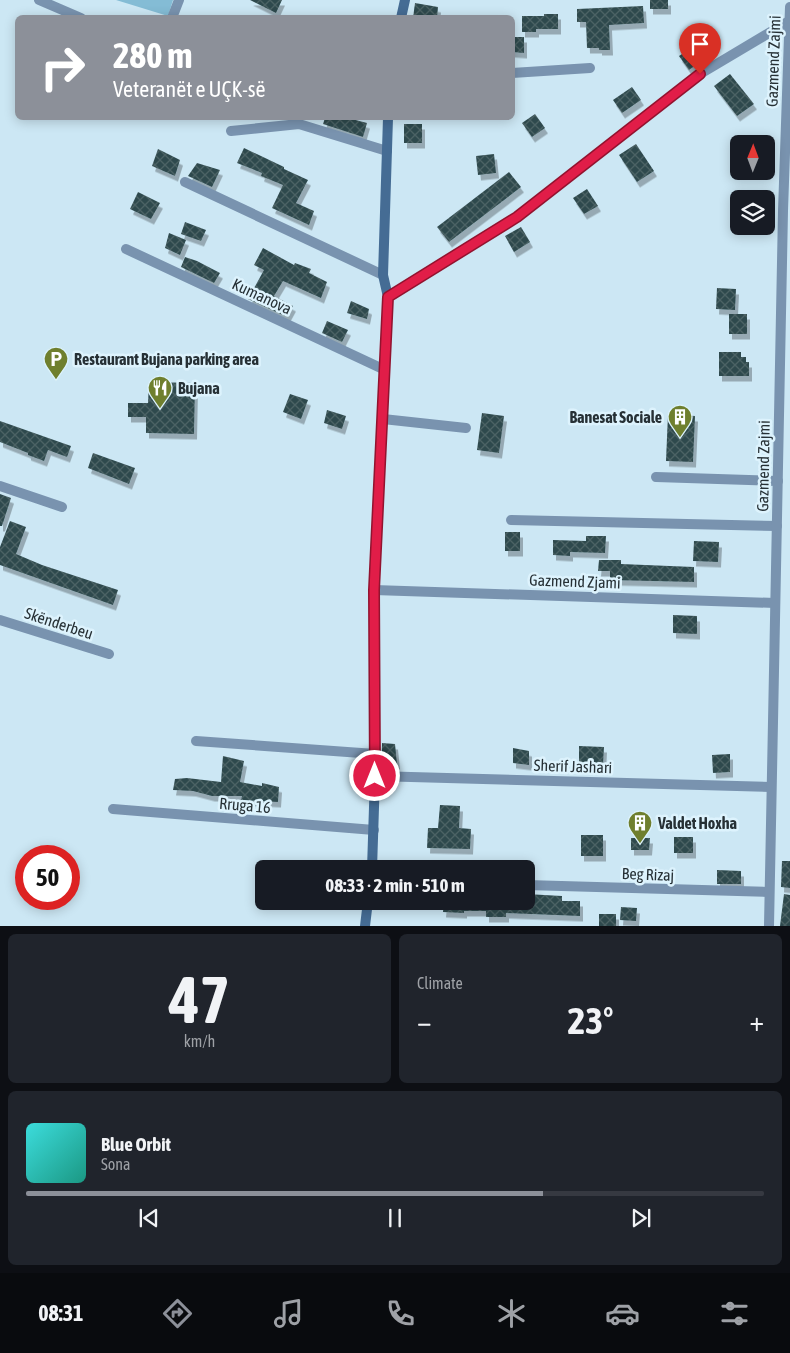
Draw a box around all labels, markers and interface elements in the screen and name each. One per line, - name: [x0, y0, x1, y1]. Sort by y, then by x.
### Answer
- street label: Gazmend Zajmi: [762, 15, 785, 107]
- pin: [679, 23, 721, 74]
- icon: arrive: [686, 30, 714, 58]
- icon: right: [30, 35, 95, 100]
- text: 280 m: [113, 35, 192, 75]
- text: Veteranët e UÇK-së: [113, 76, 265, 102]
- north arrow: [730, 135, 775, 180]
- map controls: [730, 135, 775, 235]
- button: layers: [730, 190, 775, 235]
- street label: Kumanova: [229, 274, 295, 318]
- parking icon: Restaurant Bujana parking area: [43, 346, 69, 380]
- place label: Restaurant Bujana parking area: [74, 350, 259, 368]
- restaurant icon: Bujana: [147, 375, 173, 409]
- place label: Bujana: [178, 379, 220, 397]
- building icon: Banesat Sociale: [667, 404, 693, 438]
- place label: Banesat Sociale: [569, 408, 662, 426]
- street label: Gazmend Zajmi: [753, 420, 774, 512]
- street label: Gazmend Zjami: [529, 570, 621, 593]
- street label: Skënderbeu: [23, 604, 95, 642]
- position arrow: [348, 749, 400, 801]
- street label: Sherif Jashari: [533, 756, 613, 776]
- street label: Rruga 16: [218, 794, 272, 817]
- building icon: Valdet Hoxha: [627, 810, 653, 844]
- place label: Valdet Hoxha: [657, 814, 737, 832]
- speed limit sign: 50: [15, 845, 80, 910]
- street label: Beg Rizaj: [621, 864, 675, 885]
- text: 08:33 · 2 min · 510 m: [325, 874, 465, 896]
- text: 47: [169, 962, 230, 1037]
- text: Climate: [417, 974, 463, 992]
- text: 23°: [567, 999, 614, 1042]
- text: −: [417, 1005, 432, 1037]
- text: +: [749, 1005, 764, 1037]
- text: km/h: [184, 1032, 215, 1050]
- text: Blue Orbit: [101, 1133, 171, 1155]
- text: Sona: [101, 1155, 130, 1173]
- icon: previous: [135, 1204, 163, 1232]
- icon: pause: [381, 1204, 409, 1232]
- icon: next: [627, 1204, 655, 1232]
- icon: directions: [160, 1296, 195, 1331]
- icon: music: [271, 1296, 306, 1331]
- icon: phone: [383, 1296, 418, 1331]
- icon: climate: [494, 1296, 529, 1331]
- icon: car: [605, 1296, 640, 1331]
- icon: filters: [717, 1296, 752, 1331]
- text: 08:31: [38, 1300, 83, 1326]

